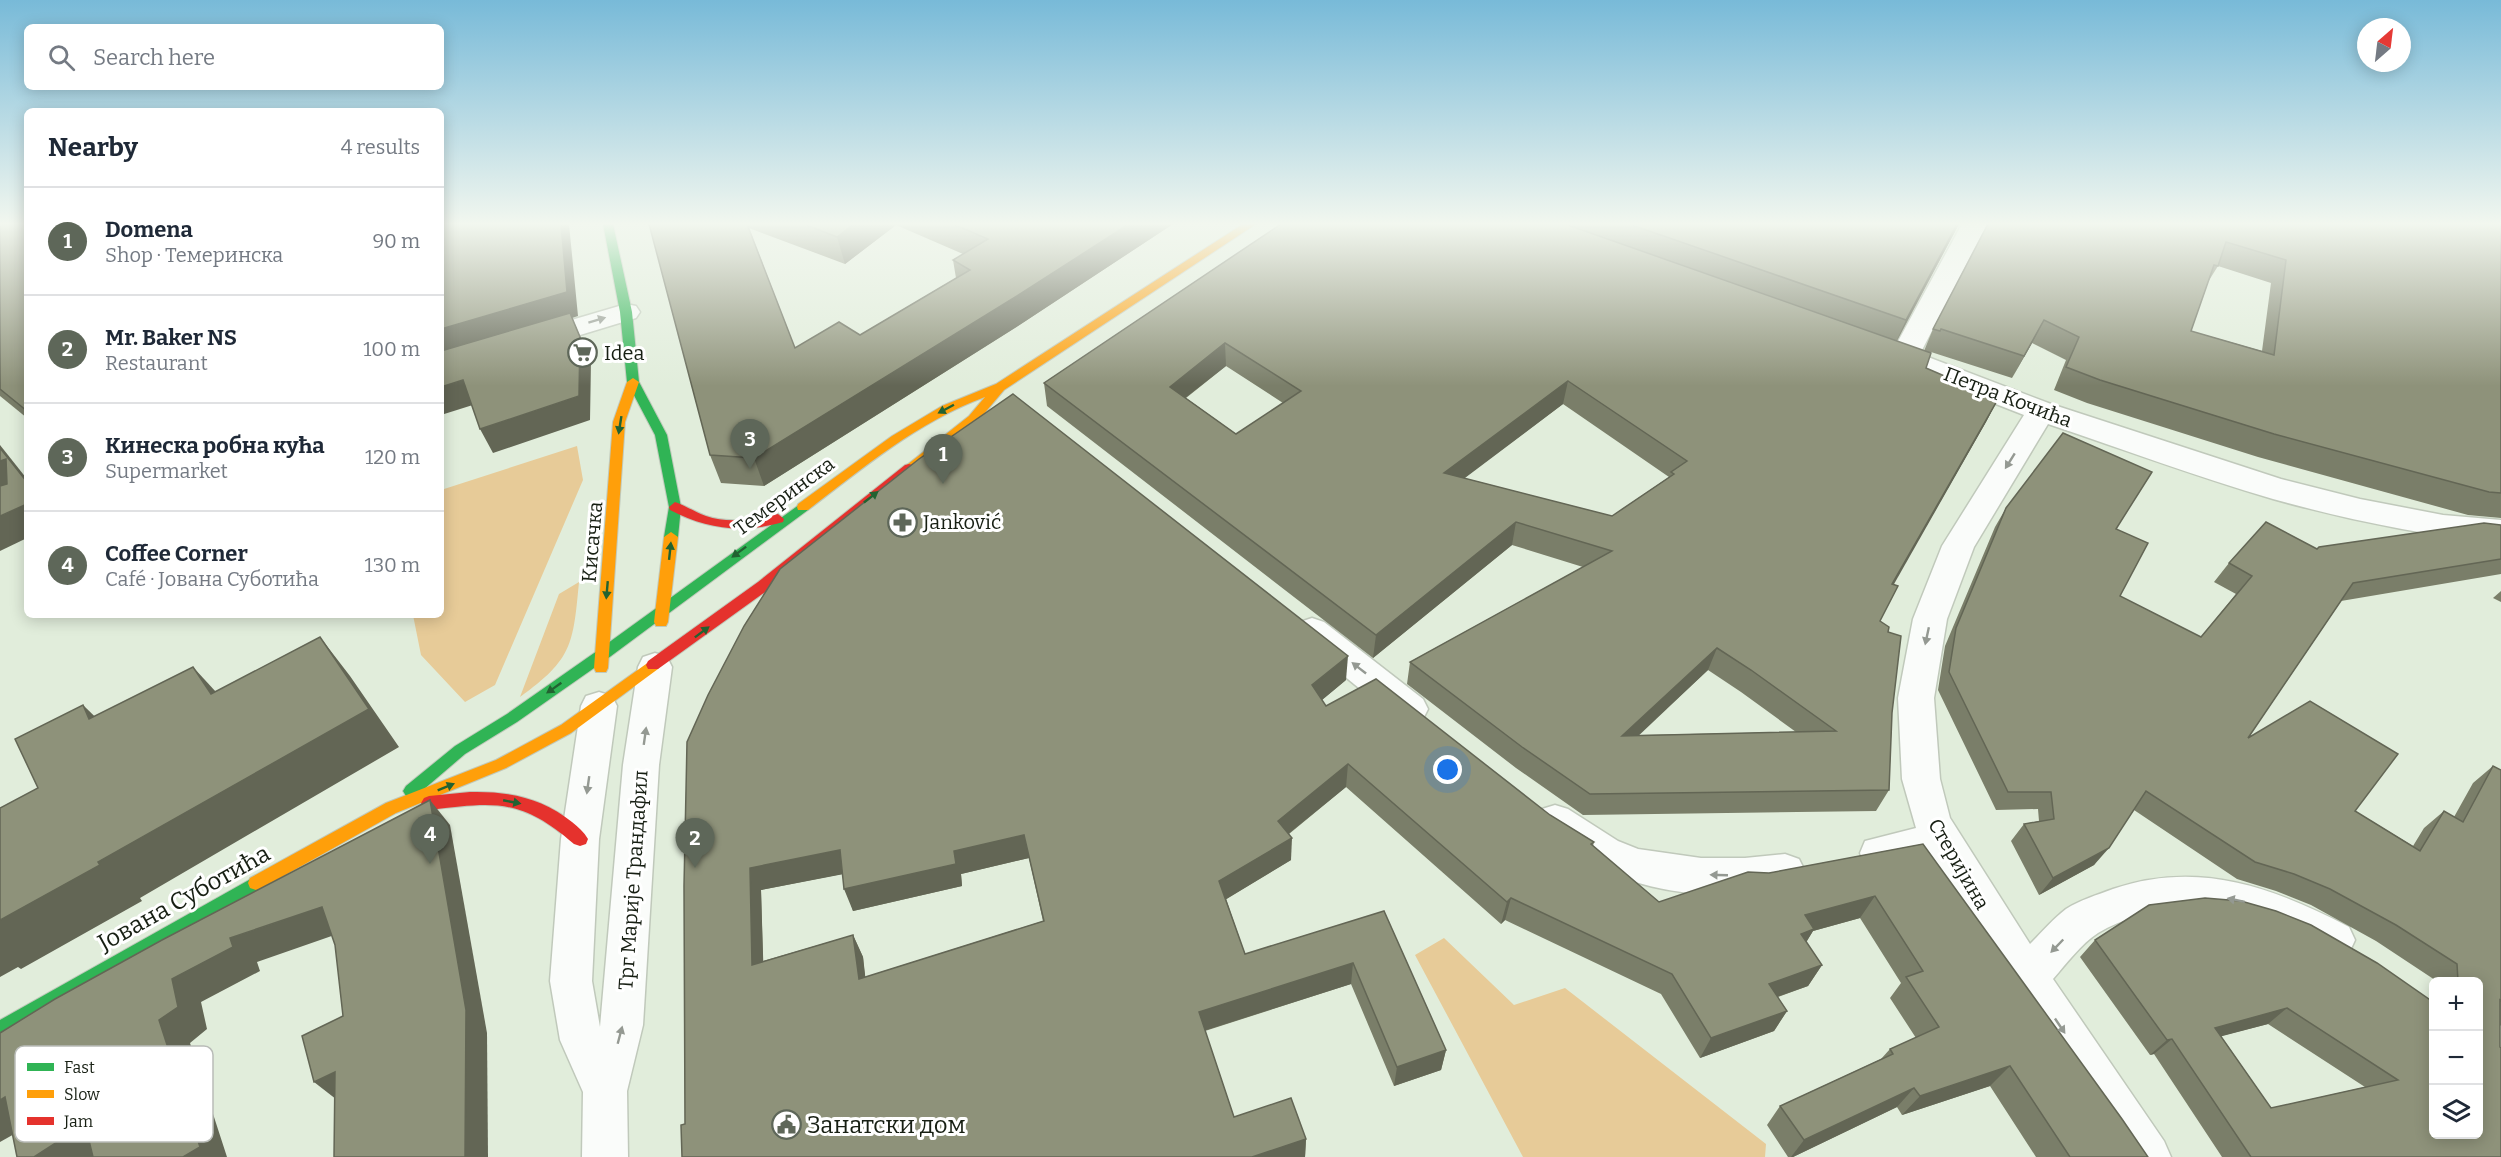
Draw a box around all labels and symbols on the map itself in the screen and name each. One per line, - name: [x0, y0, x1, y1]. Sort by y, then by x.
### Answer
- north arrow: [2357, 18, 2411, 72]
- one-way arrow: [588, 315, 606, 324]
- supermarket icon: Idea: [567, 337, 599, 369]
- place label: Idea: [604, 341, 645, 365]
- street label: Петра Кочића: [1940, 362, 2076, 432]
- one-way arrow: [937, 404, 954, 414]
- one-way arrow: [615, 415, 624, 434]
- pin: 3: [730, 420, 770, 469]
- pin: 1: [924, 434, 962, 484]
- street label: Темеринска: [729, 452, 839, 540]
- one-way arrow: [2004, 453, 2015, 469]
- one-way arrow: [863, 490, 879, 503]
- street label: Кисачка: [577, 500, 607, 583]
- pharmacy icon: Janković: [886, 506, 918, 538]
- place label: Janković: [922, 510, 1001, 534]
- one-way arrow: [666, 542, 675, 561]
- one-way arrow: [731, 546, 747, 559]
- one-way arrow: [602, 580, 612, 599]
- one-way arrow: [694, 625, 710, 638]
- one-way arrow: [1922, 627, 1931, 646]
- one-way arrow: [1351, 662, 1366, 674]
- one-way arrow: [546, 682, 562, 694]
- one-way arrow: [641, 726, 650, 745]
- your location: [1433, 755, 1462, 784]
- street label: Трг Марије Трандафил: [613, 769, 653, 991]
- one-way arrow: [584, 775, 593, 794]
- one-way arrow: [437, 781, 455, 791]
- one-way arrow: [503, 798, 522, 807]
- pin: 4: [410, 814, 450, 864]
- street label: Стеријина: [1923, 814, 1995, 914]
- pin: 2: [676, 818, 714, 868]
- street label: Јована Суботића: [92, 839, 275, 957]
- one-way arrow: [1710, 870, 1729, 879]
- one-way arrow: [2226, 894, 2245, 904]
- one-way arrow: [2050, 939, 2064, 954]
- one-way arrow: [2054, 1017, 2066, 1033]
- one-way arrow: [616, 1026, 625, 1044]
- legend: [15, 1046, 213, 1142]
- text: Fast: [64, 1058, 95, 1077]
- text: Slow: [64, 1085, 100, 1104]
- public building icon: Занатски дом: [770, 1109, 802, 1141]
- place label: Занатски дом: [807, 1111, 966, 1139]
- text: Jam: [63, 1112, 93, 1131]

